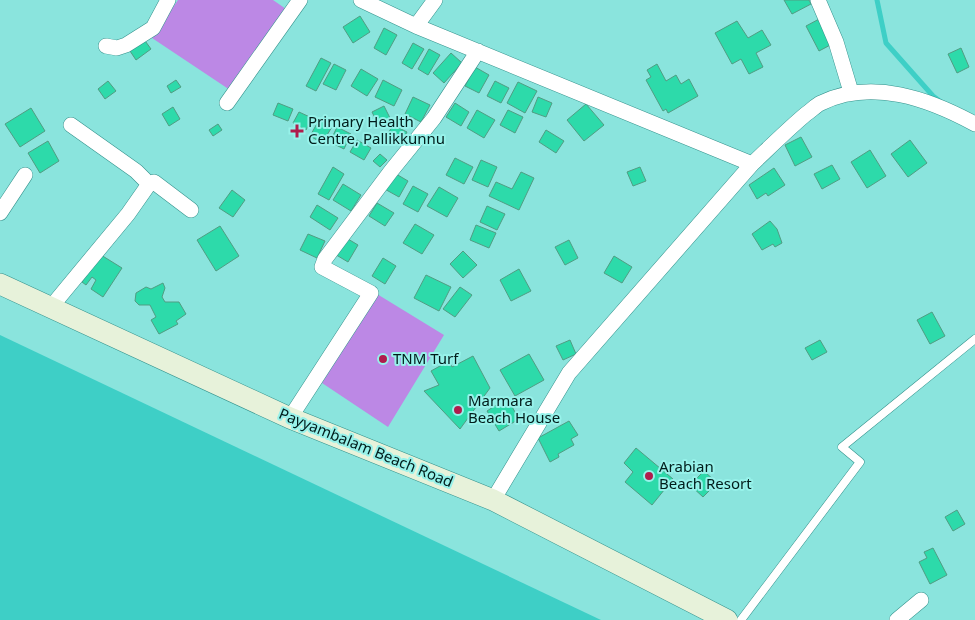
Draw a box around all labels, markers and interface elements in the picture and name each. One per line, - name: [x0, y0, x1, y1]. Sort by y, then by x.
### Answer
- place label: Primary Health Centre, Pallikkunnu: [308, 111, 445, 148]
- marker: Primary Health Centre, Pallikkunnu: [290, 124, 304, 138]
- place label: TNM Turf: [393, 348, 459, 368]
- marker: TNM Turf: [377, 353, 389, 365]
- place label: Marmara Beach House: [468, 390, 560, 427]
- street label: Payyambalam Beach Road: [276, 403, 456, 491]
- marker: Marmara Beach House: [452, 404, 464, 416]
- place label: Arabian Beach Resort: [659, 456, 752, 493]
- marker: Arabian Beach Resort: [643, 470, 655, 482]

